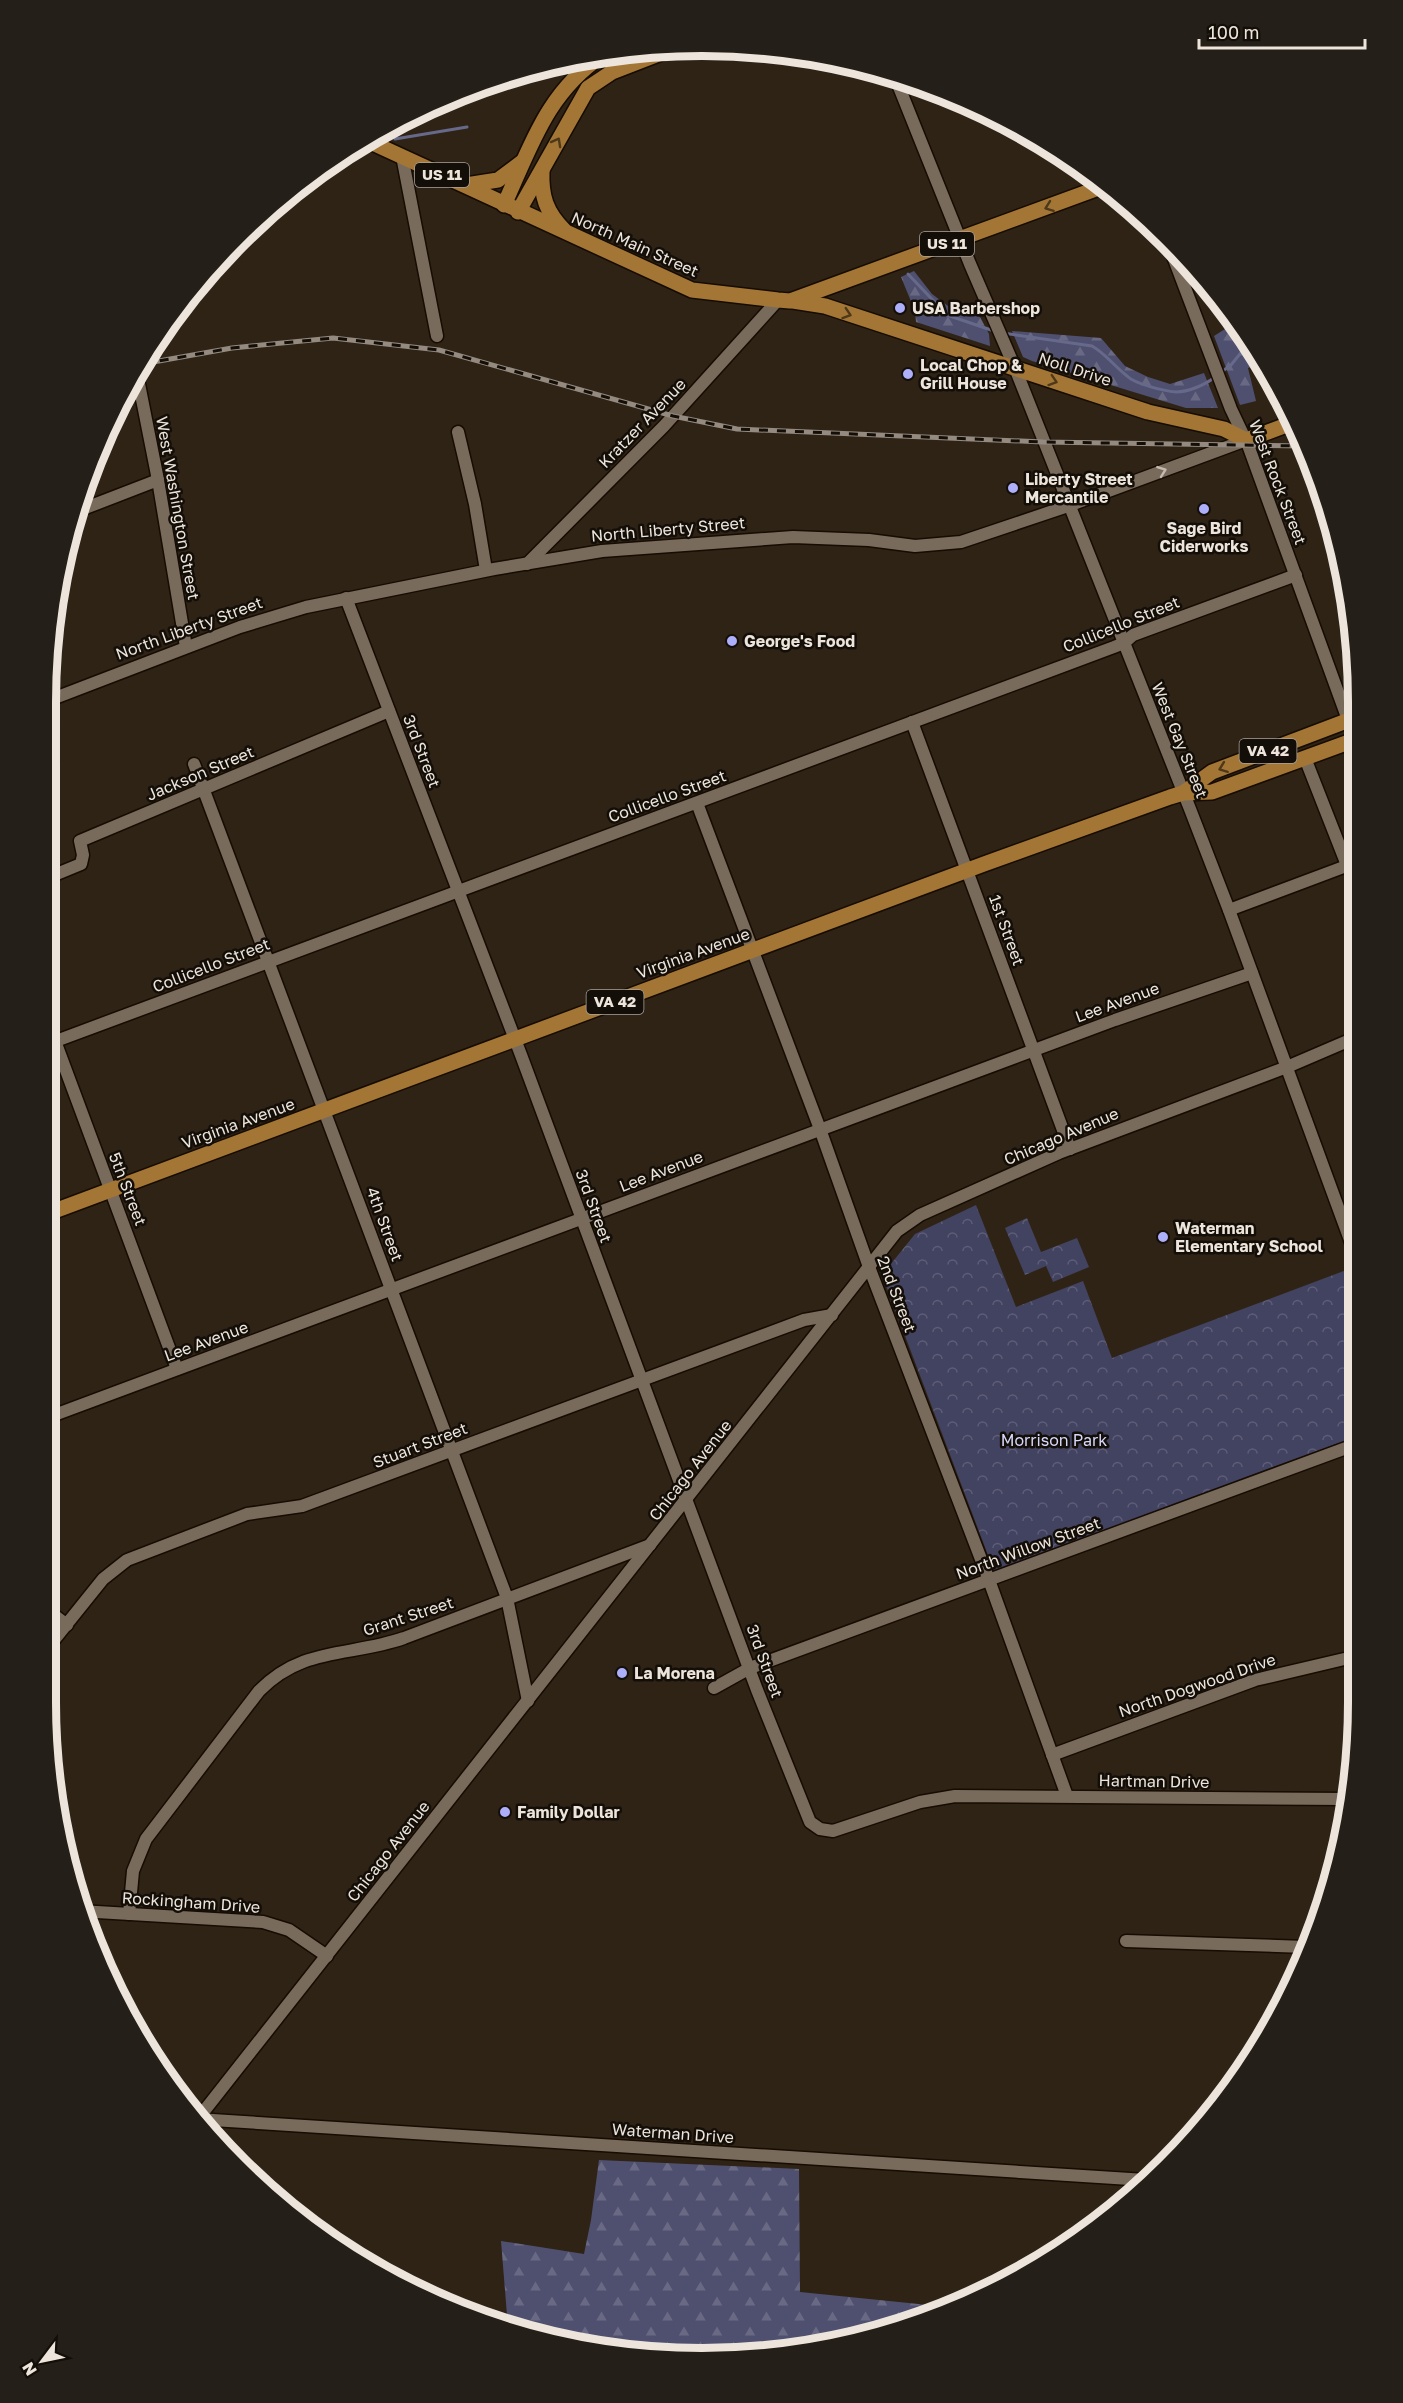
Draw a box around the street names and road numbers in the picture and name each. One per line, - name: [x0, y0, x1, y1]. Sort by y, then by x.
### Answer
- road number: US 11: [415, 163, 469, 187]
- street label: North Main Street: [568, 207, 702, 281]
- road number: US 11: [920, 232, 974, 256]
- street label: Noll Drive: [1036, 348, 1114, 390]
- street label: Kratzer Avenue: [594, 374, 690, 472]
- street label: West Washington Street: [152, 415, 204, 601]
- street label: West Rock Street: [1245, 417, 1311, 547]
- street label: North Liberty Street: [590, 512, 746, 546]
- street label: Collicello Street: [1060, 591, 1182, 657]
- street label: North Liberty Street: [113, 592, 265, 664]
- street label: West Gay Street: [1148, 679, 1212, 801]
- street label: 3rd Street: [399, 712, 445, 790]
- road number: VA 42: [1240, 739, 1296, 763]
- street label: Jackson Street: [143, 741, 257, 805]
- street label: Collicello Street: [605, 765, 729, 827]
- street label: 1st Street: [985, 892, 1029, 968]
- street label: Virginia Avenue: [634, 923, 752, 983]
- street label: Collicello Street: [150, 933, 272, 997]
- street label: Lee Avenue: [1072, 978, 1162, 1026]
- road number: VA 42: [586, 990, 644, 1014]
- street label: Virginia Avenue: [179, 1093, 297, 1153]
- street label: Chicago Avenue: [1001, 1103, 1121, 1169]
- street label: Lee Avenue: [616, 1146, 706, 1196]
- street label: 5th Street: [105, 1150, 151, 1228]
- street label: 3rd Street: [571, 1167, 617, 1245]
- street label: 4th Street: [362, 1184, 408, 1264]
- street label: 2nd Street: [873, 1253, 921, 1335]
- street label: Lee Avenue: [161, 1317, 251, 1365]
- street label: Chicago Avenue: [644, 1415, 736, 1525]
- street label: Stuart Street: [370, 1418, 470, 1472]
- street label: North Willow Street: [953, 1513, 1103, 1583]
- street label: Grant Street: [360, 1592, 456, 1640]
- street label: 3rd Street: [742, 1622, 788, 1700]
- street label: North Dogwood Drive: [1116, 1649, 1278, 1721]
- street label: Hartman Drive: [1098, 1770, 1210, 1792]
- street label: Chicago Avenue: [342, 1796, 434, 1906]
- street label: Rockingham Drive: [121, 1887, 261, 1917]
- street label: Waterman Drive: [611, 2119, 735, 2147]

